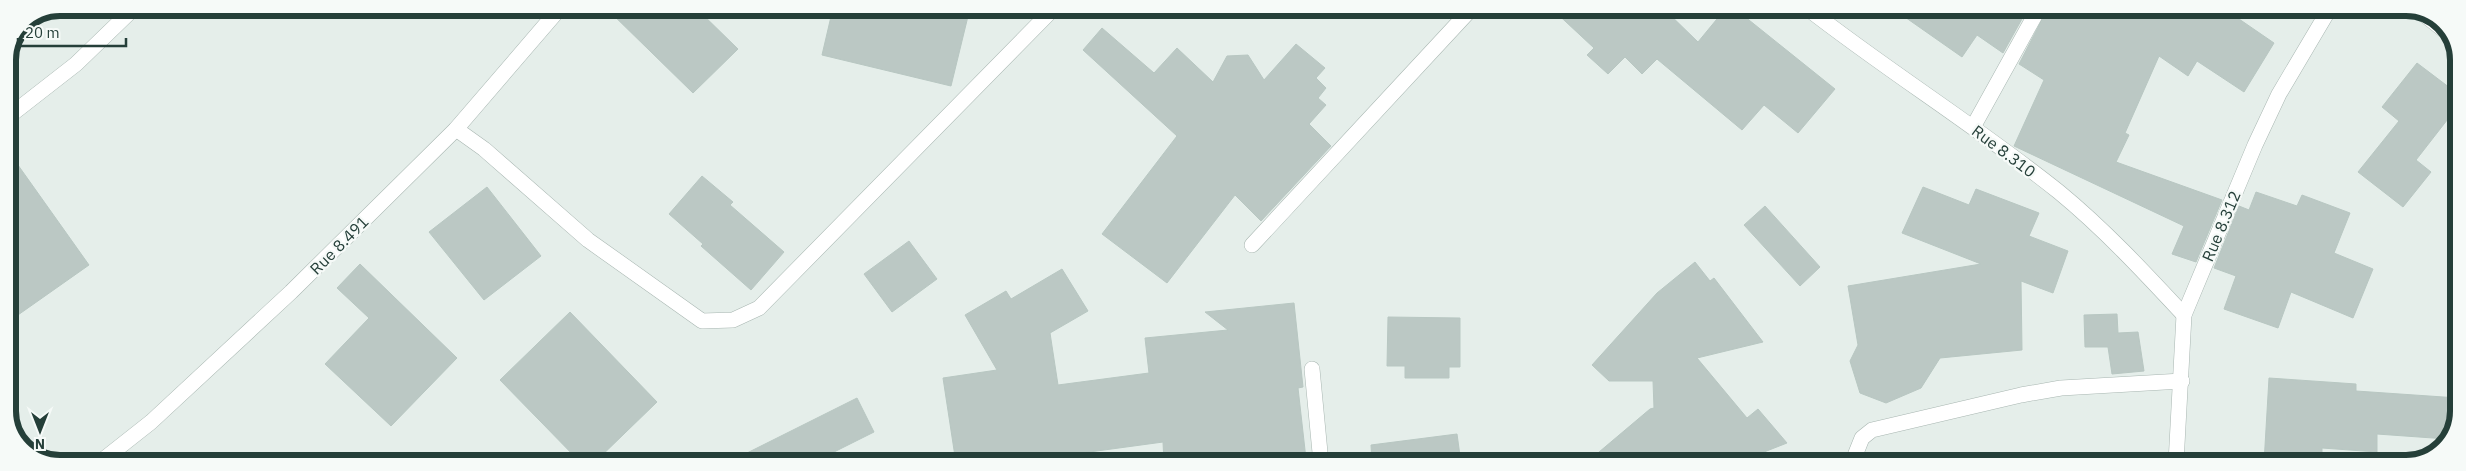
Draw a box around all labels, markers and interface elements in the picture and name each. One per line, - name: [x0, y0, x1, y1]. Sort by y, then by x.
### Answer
- scale bar: [18, 15, 125, 47]
- text: 20 m: [25, 23, 60, 42]
- street label: Rue 8.310: [1968, 121, 2040, 181]
- street label: Rue 8.312: [2197, 188, 2245, 264]
- street label: Rue 8.491: [306, 212, 372, 278]
- north arrow: [15, 406, 65, 456]
- text: N: [35, 435, 45, 453]

